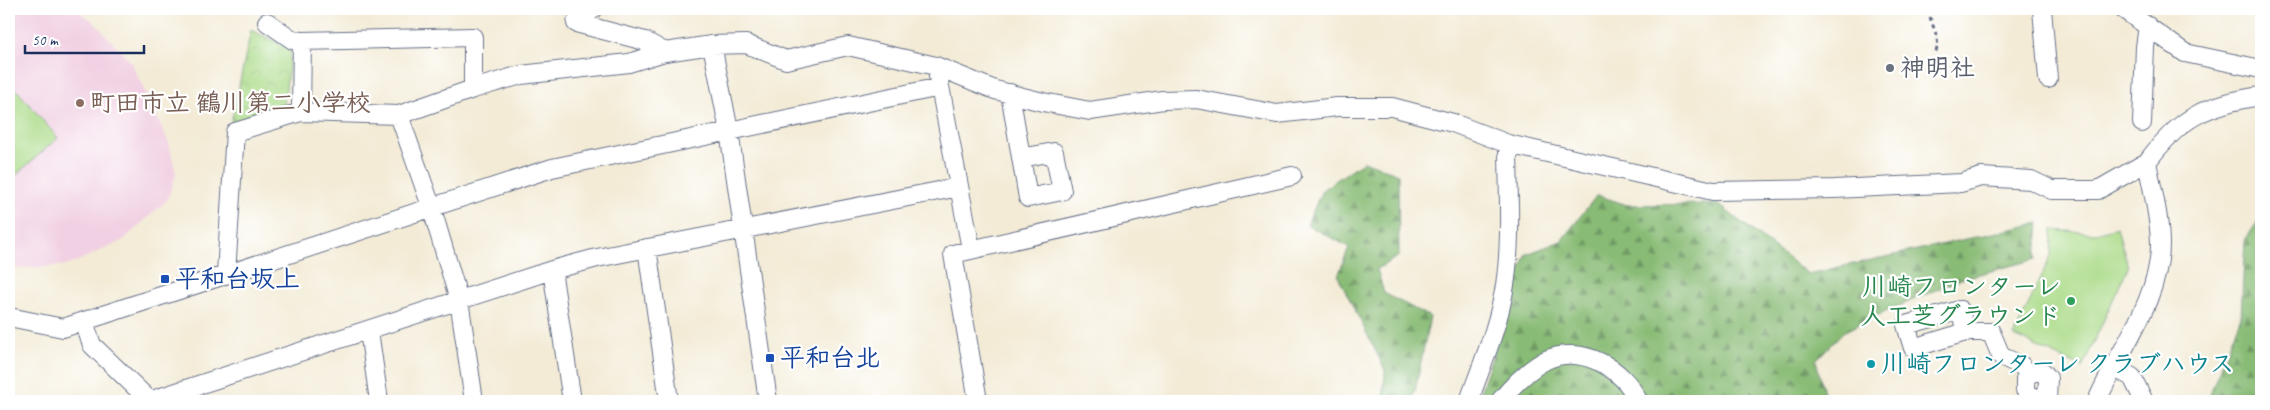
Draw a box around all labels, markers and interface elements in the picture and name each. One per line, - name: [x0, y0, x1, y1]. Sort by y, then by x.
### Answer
- scale bar: [25, 22, 144, 54]
- text: 50 m: [32, 31, 59, 50]
- place label: 神明社: [1900, 52, 1975, 84]
- marker: 神明社: [1884, 62, 1896, 74]
- place label: 町田市立 鶴川第二小学校: [90, 87, 371, 119]
- marker: 町田市立 鶴川第二小学校: [74, 97, 86, 109]
- place label: 平和台坂上: [175, 263, 300, 295]
- place label: 川崎フロンターレ 人工芝グラウンド: [1861, 271, 2061, 332]
- marker: 平和台坂上: [159, 273, 171, 285]
- marker: 川崎フロンターレ 人工芝グラウンド: [2065, 295, 2077, 307]
- place label: 平和台北: [780, 342, 880, 374]
- place label: 川崎フロンターレ クラブハウス: [1881, 348, 2235, 380]
- marker: 平和台北: [764, 352, 776, 364]
- marker: 川崎フロンターレ クラブハウス: [1865, 358, 1877, 370]

